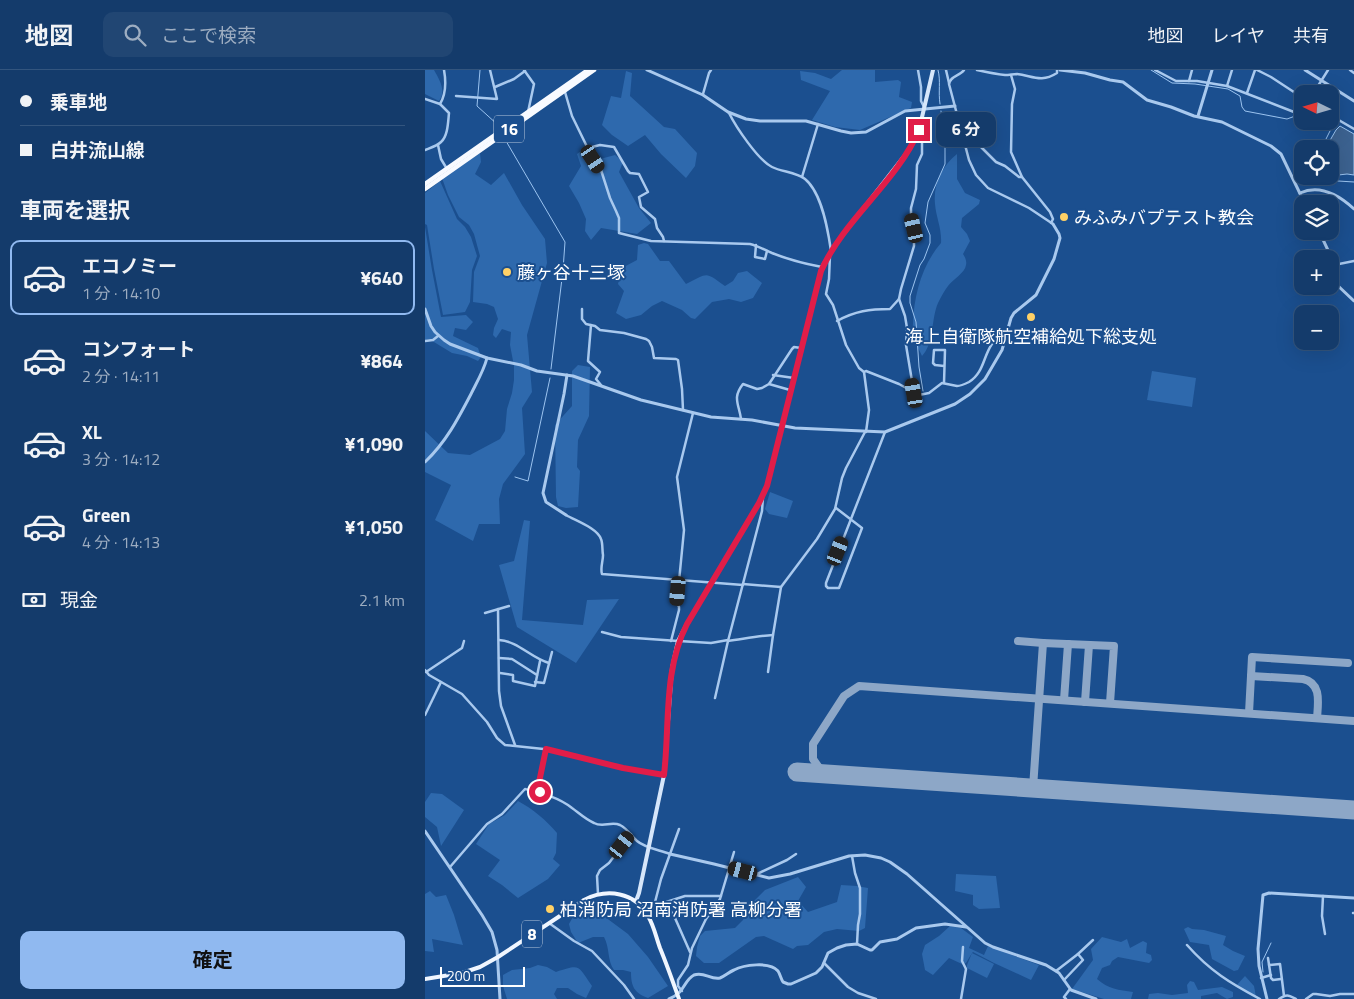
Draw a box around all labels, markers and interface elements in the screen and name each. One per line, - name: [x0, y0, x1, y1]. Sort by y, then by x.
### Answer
- search box: [103, 12, 453, 57]
- text: 地図: [25, 17, 73, 53]
- text: ここで検索: [161, 20, 256, 49]
- icon: search: [121, 21, 149, 49]
- text: 地図: [1148, 22, 1184, 49]
- text: レイヤ: [1212, 22, 1265, 49]
- text: 共有: [1293, 22, 1329, 49]
- north arrow: [1294, 85, 1339, 130]
- map controls: [1294, 85, 1339, 350]
- text: 乗車地: [50, 87, 107, 116]
- callout: 6 分: [937, 112, 997, 148]
- road number: 16: [494, 116, 524, 142]
- text: 6 分: [952, 117, 980, 141]
- route end: [908, 119, 930, 141]
- text: 白井流山線: [50, 135, 145, 164]
- button: locate: [1294, 140, 1339, 185]
- car: [578, 142, 607, 176]
- text: 車両を選択: [20, 193, 130, 227]
- button: layers: [1294, 195, 1339, 240]
- place label: みふみバプテスト教会: [1074, 204, 1254, 231]
- marker: みふみバプテスト教会: [1058, 211, 1070, 223]
- car: [903, 212, 924, 244]
- button: +: [1294, 250, 1339, 295]
- text: エコノミー: [82, 251, 177, 280]
- icon: car: [22, 255, 67, 300]
- place label: 藤ヶ谷十三塚: [517, 259, 625, 286]
- text: ¥640: [360, 263, 403, 292]
- marker: 藤ヶ谷十三塚: [501, 266, 513, 278]
- text: 1 分 · 14:10: [82, 281, 160, 305]
- button: −: [1294, 305, 1339, 350]
- marker: 海上自衛隊航空補給処下総支処: [1025, 311, 1037, 323]
- place label: 海上自衛隊航空補給処下総支処: [905, 323, 1157, 350]
- text: コンフォート: [82, 334, 195, 363]
- icon: car: [22, 338, 67, 383]
- text: ¥864: [360, 346, 403, 375]
- text: 2 分 · 14:11: [82, 364, 160, 388]
- car: [904, 377, 923, 409]
- text: XL: [82, 417, 102, 446]
- icon: car: [22, 421, 67, 466]
- text: ¥1,090: [345, 429, 403, 458]
- text: 3 分 · 14:12: [82, 447, 160, 471]
- text: Green: [82, 500, 131, 529]
- icon: car: [22, 504, 67, 549]
- text: ¥1,050: [345, 512, 403, 541]
- text: 4 分 · 14:13: [82, 530, 160, 554]
- car: [825, 534, 850, 568]
- car: [669, 575, 686, 607]
- text: 現金: [60, 585, 98, 614]
- icon: cash: [20, 586, 48, 614]
- text: 2.1 km: [359, 588, 405, 612]
- route start: [529, 781, 551, 803]
- car: [606, 829, 637, 861]
- car: [726, 860, 759, 882]
- place label: 柏消防局 沼南消防署 高柳分署: [560, 896, 802, 923]
- marker: 柏消防局 沼南消防署 高柳分署: [544, 903, 556, 915]
- road number: 8: [522, 921, 542, 948]
- button: 確定: [20, 931, 405, 989]
- scale bar: [440, 964, 525, 987]
- text: 200 m: [447, 965, 485, 986]

